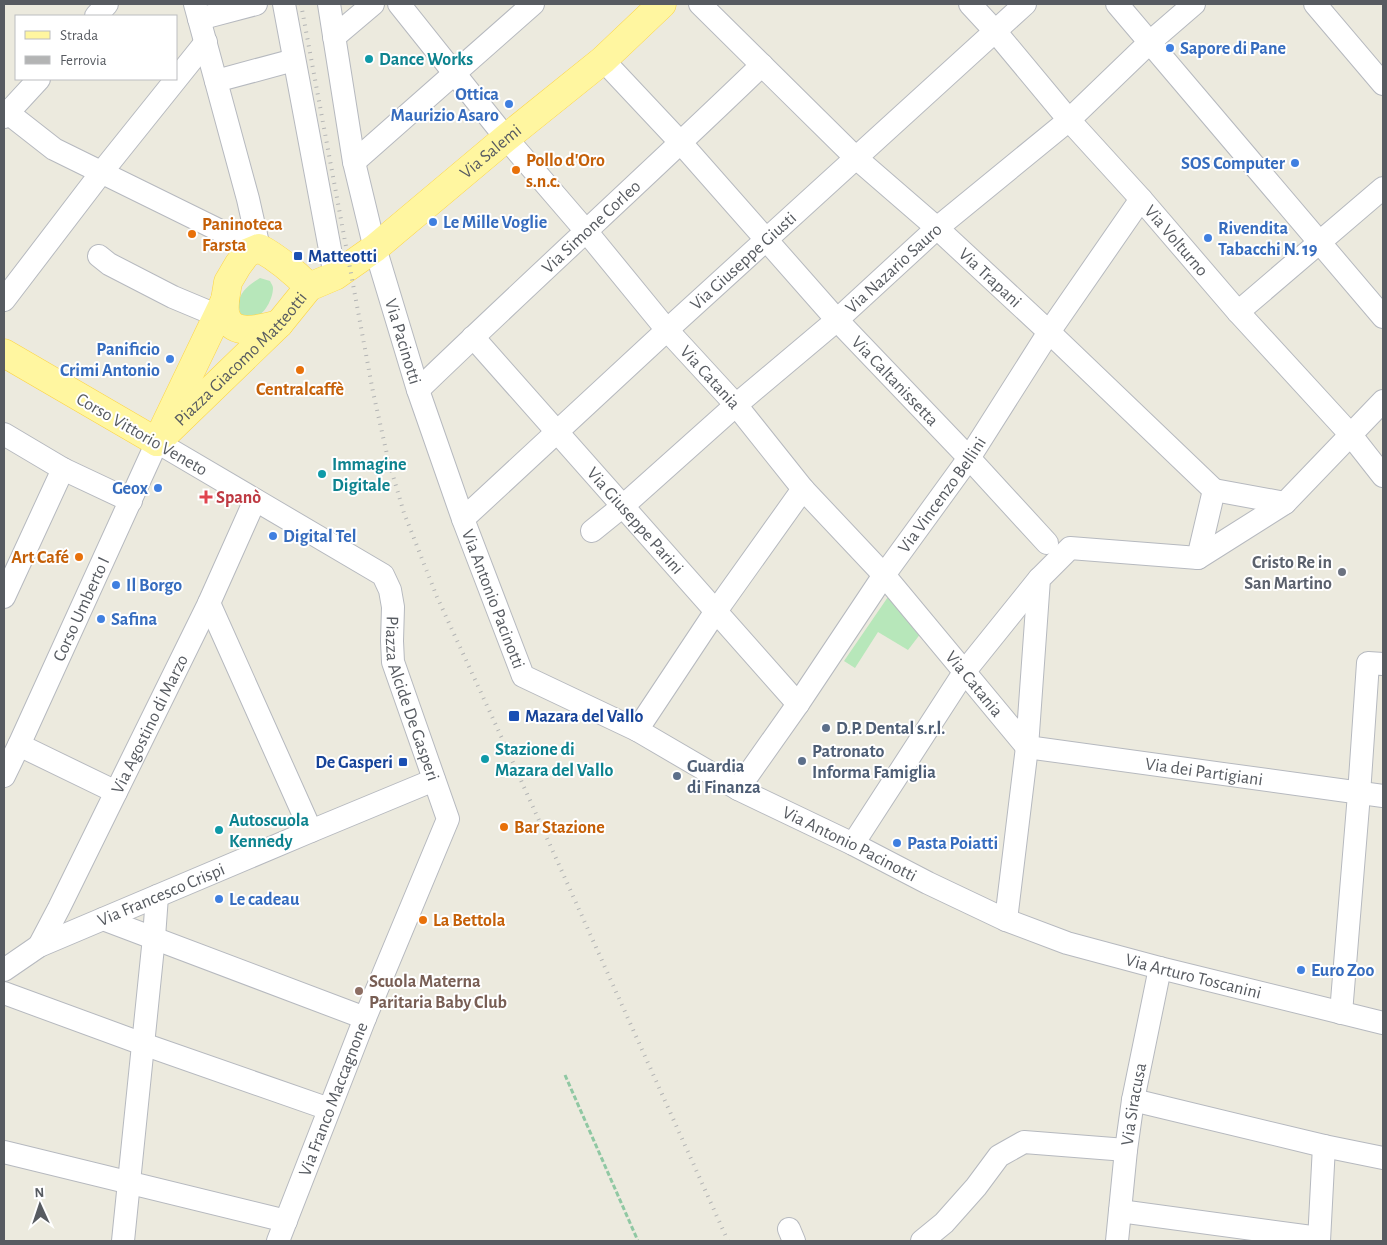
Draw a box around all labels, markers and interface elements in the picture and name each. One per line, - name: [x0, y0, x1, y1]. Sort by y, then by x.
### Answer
- legend: [15, 15, 178, 80]
- text: Strada: [60, 28, 98, 43]
- place label: Sapore di Pane: [1180, 40, 1286, 58]
- marker: Sapore di Pane: [1164, 42, 1176, 54]
- place label: Dance Works: [379, 51, 473, 69]
- text: Ferrovia: [60, 53, 107, 68]
- marker: Dance Works: [363, 53, 375, 65]
- place label: Ottica Maurizio Asaro: [391, 86, 499, 125]
- marker: Ottica Maurizio Asaro: [503, 98, 515, 110]
- street label: Via Salemi: [457, 121, 525, 183]
- place label: Pollo d'Oro s.n.c.: [526, 152, 605, 191]
- place label: SOS Computer: [1181, 155, 1286, 173]
- marker: SOS Computer: [1289, 157, 1301, 169]
- marker: Pollo d'Oro s.n.c.: [510, 164, 522, 176]
- street label: Via Simone Corleo: [539, 177, 645, 277]
- street label: Via Volturno: [1141, 202, 1211, 280]
- street label: Via Giuseppe Giusti: [687, 209, 800, 314]
- place label: Le Mille Voglie: [443, 214, 547, 232]
- place label: Paninoteca Farsta: [202, 216, 283, 255]
- marker: Le Mille Voglie: [427, 216, 439, 228]
- street label: Via Nazario Sauro: [842, 220, 946, 317]
- place label: Rivendita Tabacchi N. 19: [1218, 220, 1318, 259]
- marker: Paninoteca Farsta: [186, 228, 198, 240]
- marker: Rivendita Tabacchi N. 19: [1202, 232, 1214, 244]
- street label: Via Trapani: [955, 245, 1024, 312]
- place label: Matteotti: [308, 248, 377, 266]
- marker: Matteotti: [292, 250, 304, 262]
- street label: Piazza Giacomo Matteotti: [172, 289, 311, 430]
- street label: Via Pacinotti: [381, 297, 424, 386]
- street label: Via Caltanissetta: [848, 333, 941, 430]
- place label: Panificio Crimi Antonio: [60, 341, 160, 380]
- street label: Via Catania: [676, 342, 743, 413]
- marker: Panificio Crimi Antonio: [164, 353, 176, 365]
- marker: Centralcaffè: [294, 364, 306, 376]
- place label: Centralcaffè: [256, 381, 344, 399]
- street label: Corso Vittorio Veneto: [73, 390, 210, 480]
- street label: Via Vincenzo Bellini: [895, 434, 990, 557]
- place label: Immagine Digitale: [332, 456, 407, 495]
- street label: Via Giuseppe Parini: [583, 464, 686, 578]
- marker: Immagine Digitale: [316, 468, 328, 480]
- place label: Geox: [112, 480, 149, 498]
- marker: Geox: [152, 482, 164, 494]
- place label: Spanò: [216, 489, 261, 507]
- marker: Spanò: [200, 491, 212, 503]
- street label: Via Antonio Pacinotti: [458, 527, 527, 671]
- place label: Digital Tel: [283, 528, 356, 546]
- marker: Digital Tel: [267, 530, 279, 542]
- place label: Art Café: [11, 549, 69, 567]
- marker: Art Café: [73, 551, 85, 563]
- street label: Corso Umberto I: [50, 554, 113, 664]
- place label: Cristo Re in San Martino: [1244, 554, 1332, 593]
- marker: Cristo Re in San Martino: [1336, 566, 1348, 578]
- place label: Il Borgo: [126, 577, 182, 595]
- marker: Il Borgo: [110, 579, 122, 591]
- place label: Safina: [111, 611, 157, 629]
- marker: Safina: [95, 613, 107, 625]
- street label: Piazza Alcide De Gasperi: [382, 616, 442, 783]
- street label: Via Catania: [941, 648, 1006, 721]
- street label: Via Agostino di Marzo: [109, 652, 192, 797]
- place label: Mazara del Vallo: [525, 708, 643, 726]
- marker: Mazara del Vallo: [507, 709, 521, 723]
- place label: D.P. Dental s.r.l.: [836, 720, 945, 738]
- marker: D.P. Dental s.r.l.: [820, 722, 832, 734]
- place label: Stazione di Mazara del Vallo: [495, 741, 613, 780]
- place label: Patronato Informa Famiglia: [812, 743, 936, 782]
- marker: Stazione di Mazara del Vallo: [479, 753, 491, 765]
- place label: De Gasperi: [315, 754, 393, 772]
- marker: Patronato Informa Famiglia: [796, 755, 808, 767]
- street label: Via dei Partigiani: [1144, 755, 1264, 789]
- marker: De Gasperi: [397, 756, 409, 768]
- place label: Guardia di Finanza: [687, 758, 761, 797]
- marker: Guardia di Finanza: [671, 770, 683, 782]
- street label: Via Antonio Pacinotti: [779, 804, 919, 885]
- place label: Autoscuola Kennedy: [229, 812, 310, 851]
- place label: Bar Stazione: [514, 819, 605, 837]
- marker: Bar Stazione: [498, 821, 510, 833]
- marker: Autoscuola Kennedy: [213, 824, 225, 836]
- place label: Pasta Poiatti: [907, 835, 998, 853]
- marker: Pasta Poiatti: [891, 837, 903, 849]
- street label: Via Francesco Crispi: [95, 861, 228, 930]
- place label: Le cadeau: [229, 891, 300, 909]
- marker: Le cadeau: [213, 893, 225, 905]
- place label: La Bettola: [433, 912, 506, 930]
- marker: La Bettola: [417, 914, 429, 926]
- street label: Via Arturo Toscanini: [1123, 951, 1263, 1003]
- place label: Euro Zoo: [1311, 962, 1375, 980]
- marker: Euro Zoo: [1295, 964, 1307, 976]
- place label: Scuola Materna Paritaria Baby Club: [369, 973, 507, 1012]
- marker: Scuola Materna Paritaria Baby Club: [353, 985, 365, 997]
- street label: Via Franco Maccagnone: [296, 1020, 372, 1179]
- street label: Via Siracusa: [1119, 1061, 1150, 1147]
- north arrow: [15, 1180, 65, 1230]
- text: N: [34, 1186, 45, 1200]

